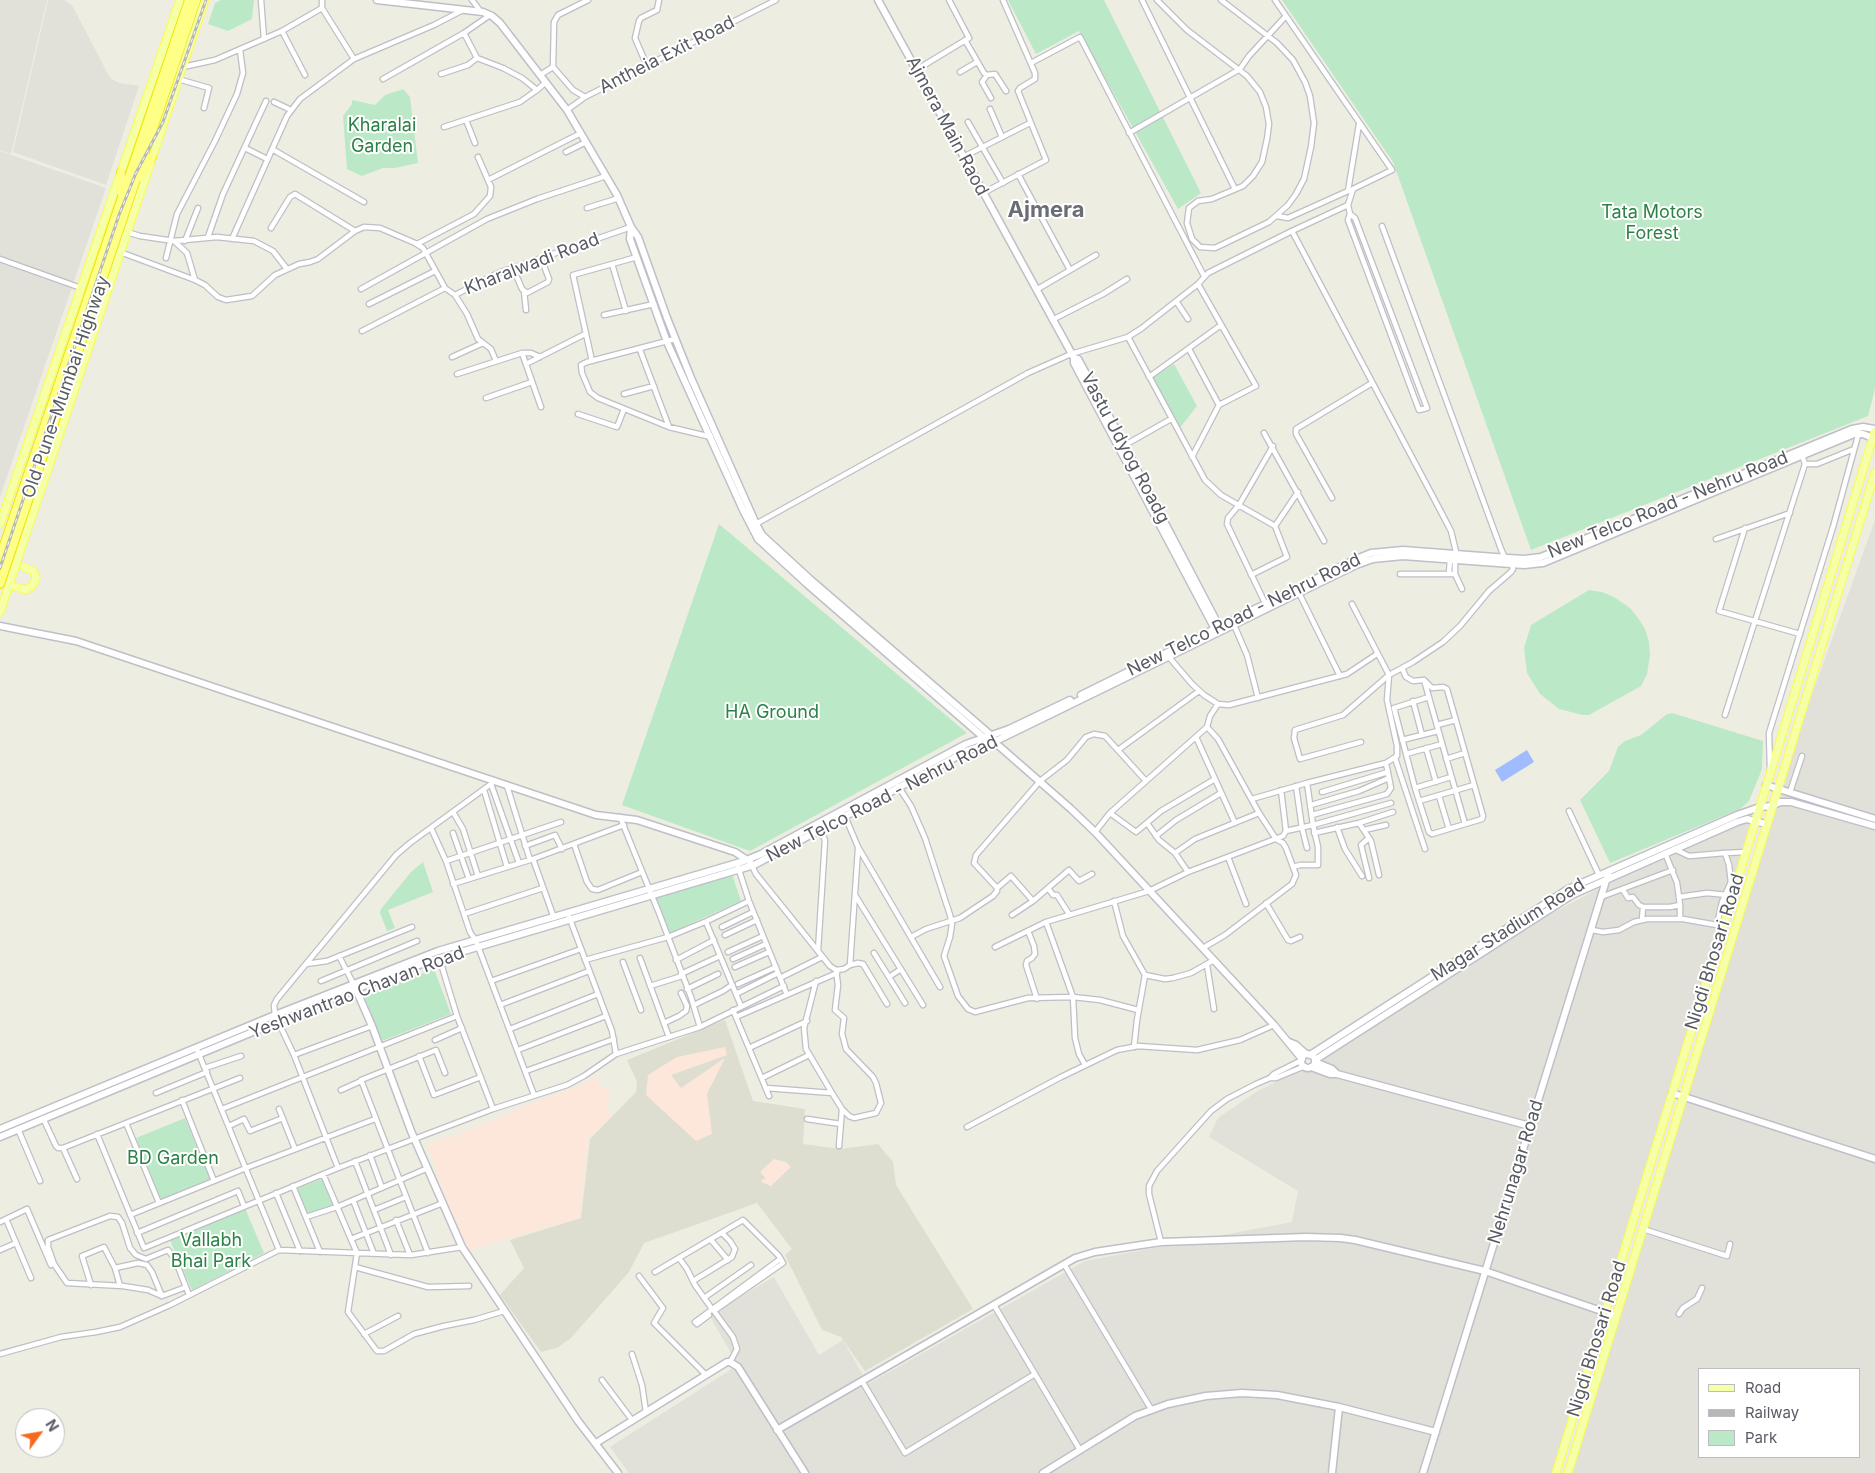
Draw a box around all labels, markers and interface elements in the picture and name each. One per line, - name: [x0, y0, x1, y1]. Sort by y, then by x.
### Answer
- street label: Antheia Exit Road: [596, 12, 738, 98]
- street label: Ajmera Main Raod: [901, 53, 993, 199]
- park label: Kharalai Garden: [348, 115, 416, 158]
- district label: Ajmera: [1008, 197, 1084, 223]
- park label: Tata Motors Forest: [1601, 202, 1703, 244]
- street label: Kharalwadi Road: [461, 228, 603, 300]
- street label: Old Pune–Mumbai Highway: [18, 273, 114, 501]
- street label: Vastu Udyog Roadg: [1076, 369, 1174, 527]
- street label: New Telco Road - Nehru Road: [1545, 447, 1791, 563]
- street label: New Telco Road - Nehru Road: [1124, 549, 1364, 681]
- park label: HA Ground: [725, 702, 819, 724]
- street label: New Telco Road - Nehru Road: [763, 731, 1001, 867]
- street label: Nigdi Bhosari Road: [1681, 871, 1749, 1033]
- street label: Magar Stadium Road: [1427, 874, 1589, 986]
- street label: Yeshwantrao Chavan Road: [246, 942, 468, 1044]
- street label: Nehrunagar Road: [1484, 1097, 1548, 1247]
- park label: BD Garden: [127, 1148, 219, 1170]
- park label: Vallabh Bhai Park: [171, 1230, 251, 1272]
- street label: Nigdi Bhosari Road: [1563, 1258, 1631, 1420]
- legend: [1698, 1368, 1860, 1458]
- text: Road: [1745, 1378, 1781, 1397]
- text: Railway: [1745, 1403, 1799, 1422]
- north arrow: [15, 1408, 65, 1458]
- text: N: [42, 1416, 62, 1434]
- text: Park: [1745, 1428, 1777, 1447]

